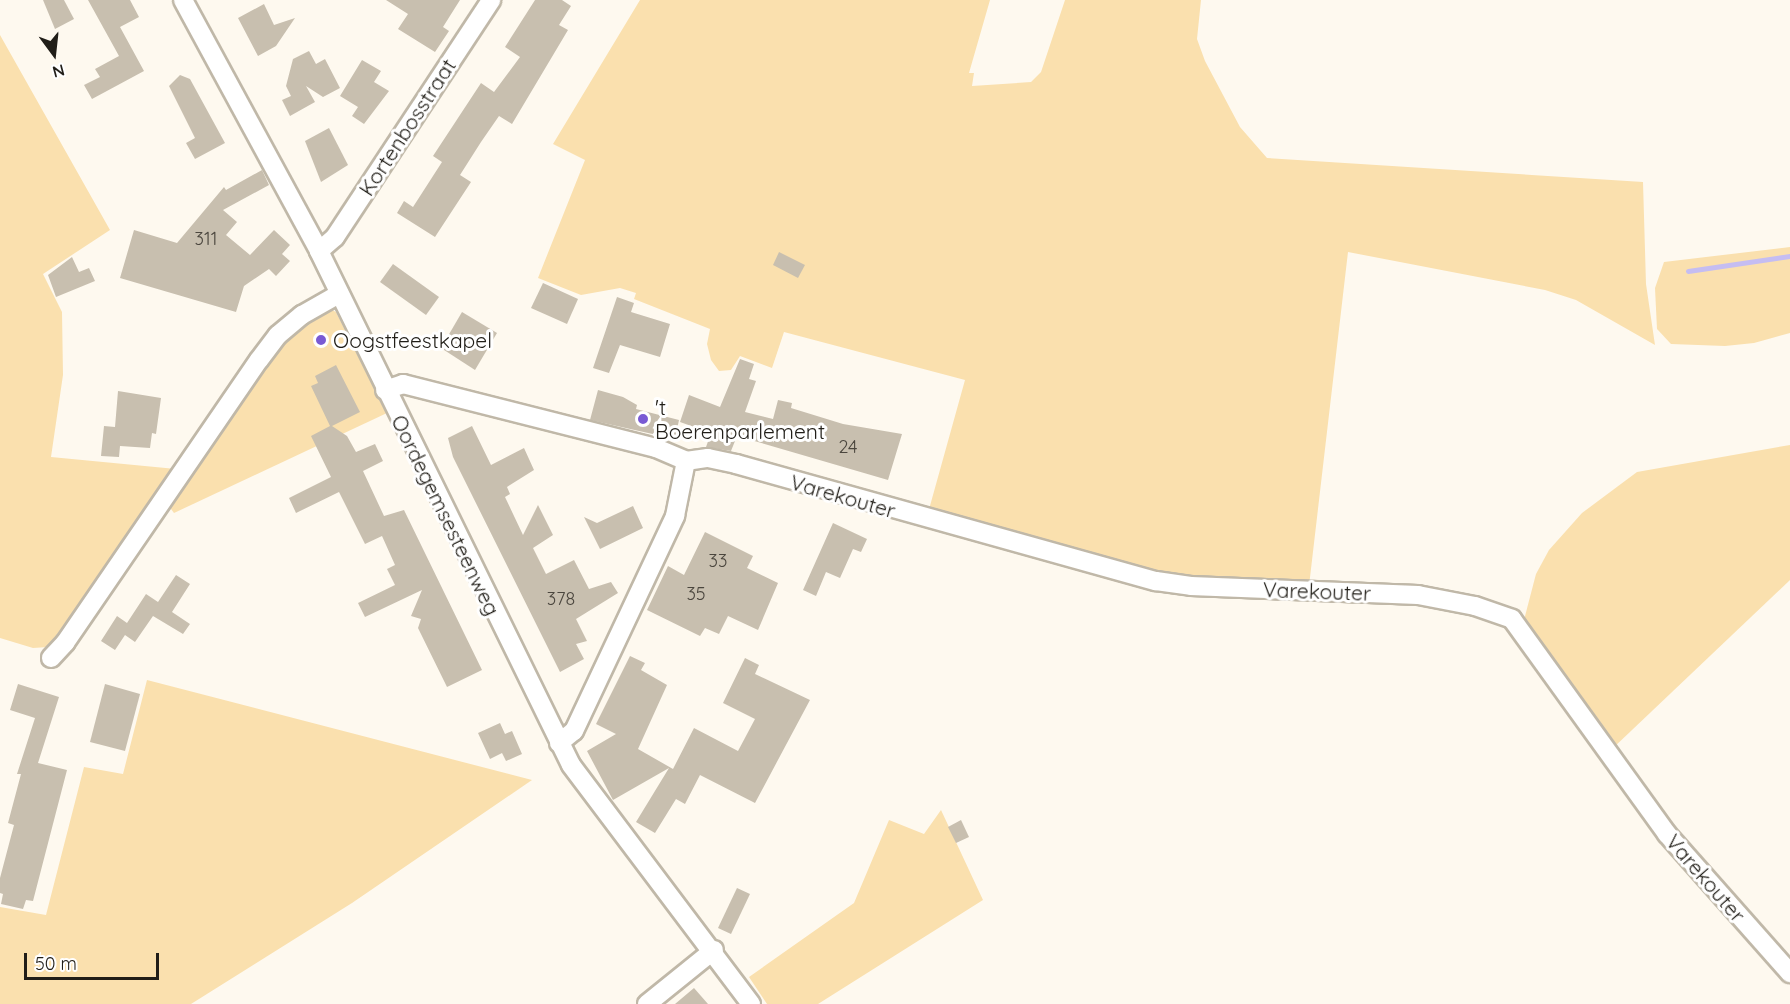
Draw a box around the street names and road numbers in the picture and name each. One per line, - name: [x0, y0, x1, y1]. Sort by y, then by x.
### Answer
- street label: Kortenbosstraat: [353, 54, 461, 200]
- street label: Oordegemsesteenweg: [386, 411, 506, 619]
- street label: Varekouter: [787, 469, 899, 523]
- street label: Varekouter: [1262, 577, 1372, 605]
- street label: Varekouter: [1661, 829, 1751, 927]

